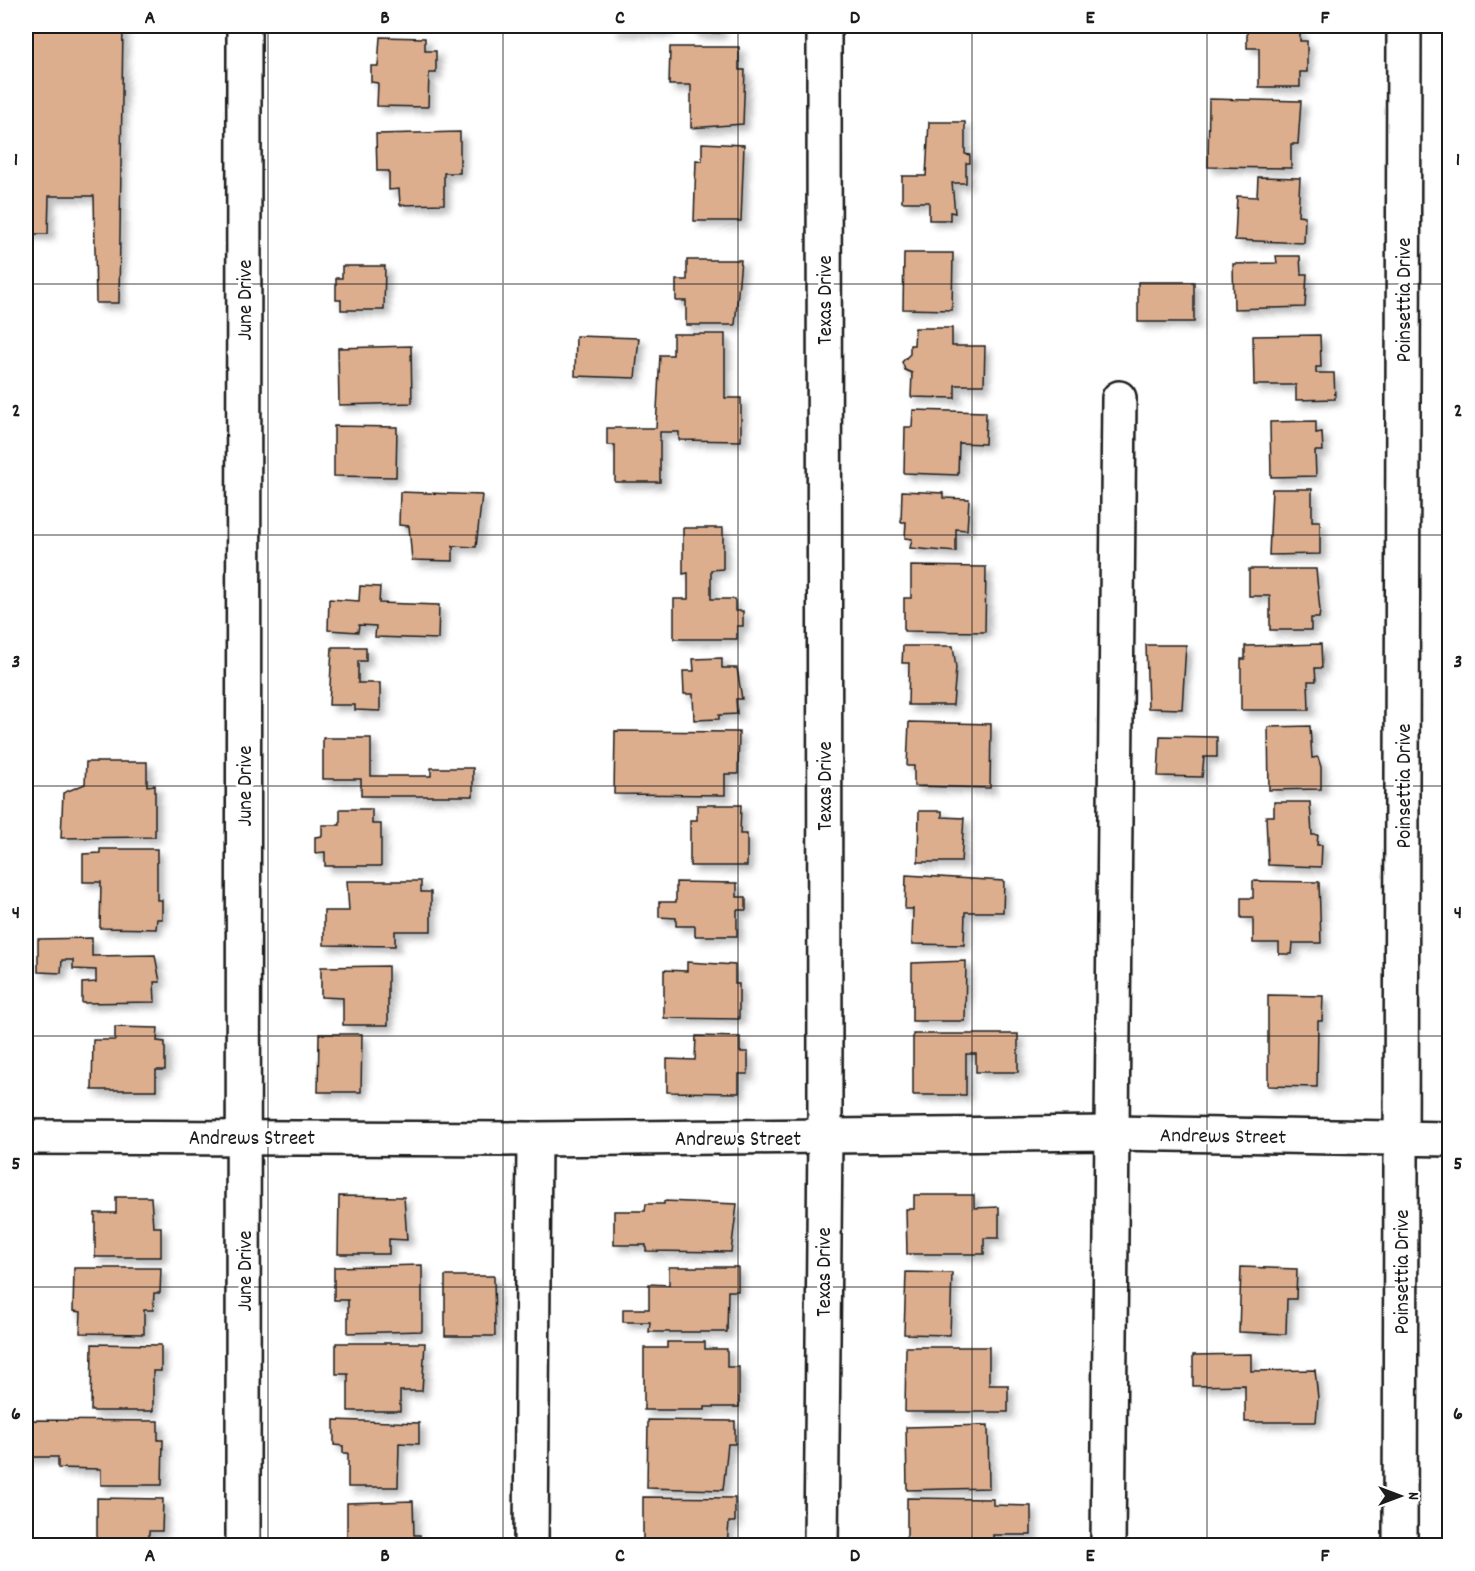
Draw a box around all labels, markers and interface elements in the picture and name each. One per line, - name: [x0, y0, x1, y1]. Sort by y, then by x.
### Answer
- text: A: [145, 5, 156, 33]
- text: B: [380, 5, 390, 33]
- text: C: [615, 5, 625, 33]
- text: D: [850, 5, 861, 33]
- text: E: [1085, 5, 1095, 33]
- text: F: [1321, 5, 1331, 33]
- text: 1: [14, 147, 18, 175]
- text: 1: [1456, 147, 1460, 175]
- street label: Poinsettia Drive: [1391, 238, 1421, 362]
- street label: Texas Drive: [812, 255, 842, 345]
- street label: June Drive: [232, 260, 262, 340]
- text: 2: [12, 398, 20, 426]
- text: 2: [1454, 398, 1462, 426]
- text: 3: [12, 649, 20, 677]
- text: 3: [1454, 649, 1462, 677]
- street label: Poinsettia Drive: [1391, 724, 1421, 848]
- street label: Texas Drive: [812, 741, 842, 831]
- street label: June Drive: [232, 746, 262, 826]
- text: 4: [12, 900, 20, 928]
- text: 4: [1454, 900, 1462, 928]
- street label: Andrews Street: [1160, 1122, 1287, 1154]
- street label: Andrews Street: [189, 1125, 315, 1155]
- street label: Andrews Street: [675, 1126, 801, 1156]
- text: 5: [11, 1151, 21, 1179]
- text: 5: [1453, 1151, 1463, 1179]
- street label: Poinsettia Drive: [1389, 1210, 1419, 1334]
- street label: Texas Drive: [811, 1227, 841, 1317]
- street label: June Drive: [232, 1231, 262, 1311]
- text: 6: [11, 1401, 21, 1429]
- text: 6: [1453, 1401, 1463, 1429]
- north arrow: [1370, 1466, 1430, 1526]
- text: N: [1401, 1492, 1424, 1500]
- text: A: [145, 1543, 156, 1571]
- text: B: [380, 1543, 390, 1571]
- text: C: [615, 1543, 625, 1571]
- text: D: [850, 1543, 861, 1571]
- text: E: [1085, 1543, 1095, 1571]
- text: F: [1321, 1543, 1331, 1571]

